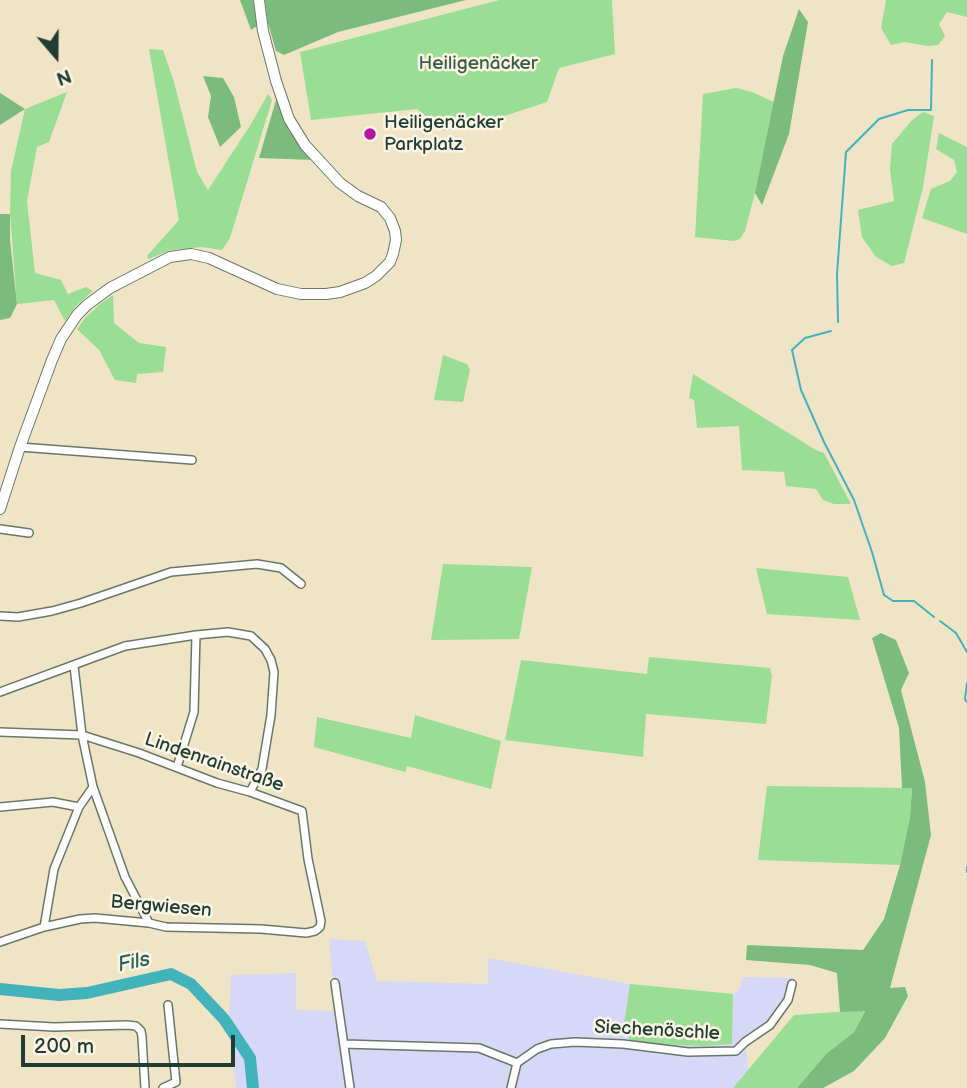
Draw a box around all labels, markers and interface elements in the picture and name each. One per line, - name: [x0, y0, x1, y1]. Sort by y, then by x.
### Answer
- north arrow: [21, 21, 91, 91]
- park label: Heiligenäcker: [418, 53, 538, 75]
- text: N: [53, 63, 74, 89]
- place label: Heiligenäcker Parkplatz: [384, 112, 503, 156]
- marker: Heiligenäcker Parkplatz: [362, 126, 378, 142]
- street label: Lindenrainstraße: [141, 729, 287, 797]
- street label: Bergwiesen: [109, 891, 213, 923]
- water label: Fils: [116, 947, 152, 979]
- street label: Siechenöschle: [594, 1016, 720, 1046]
- scale bar: [24, 1021, 238, 1066]
- text: 200 m: [34, 1034, 94, 1059]

